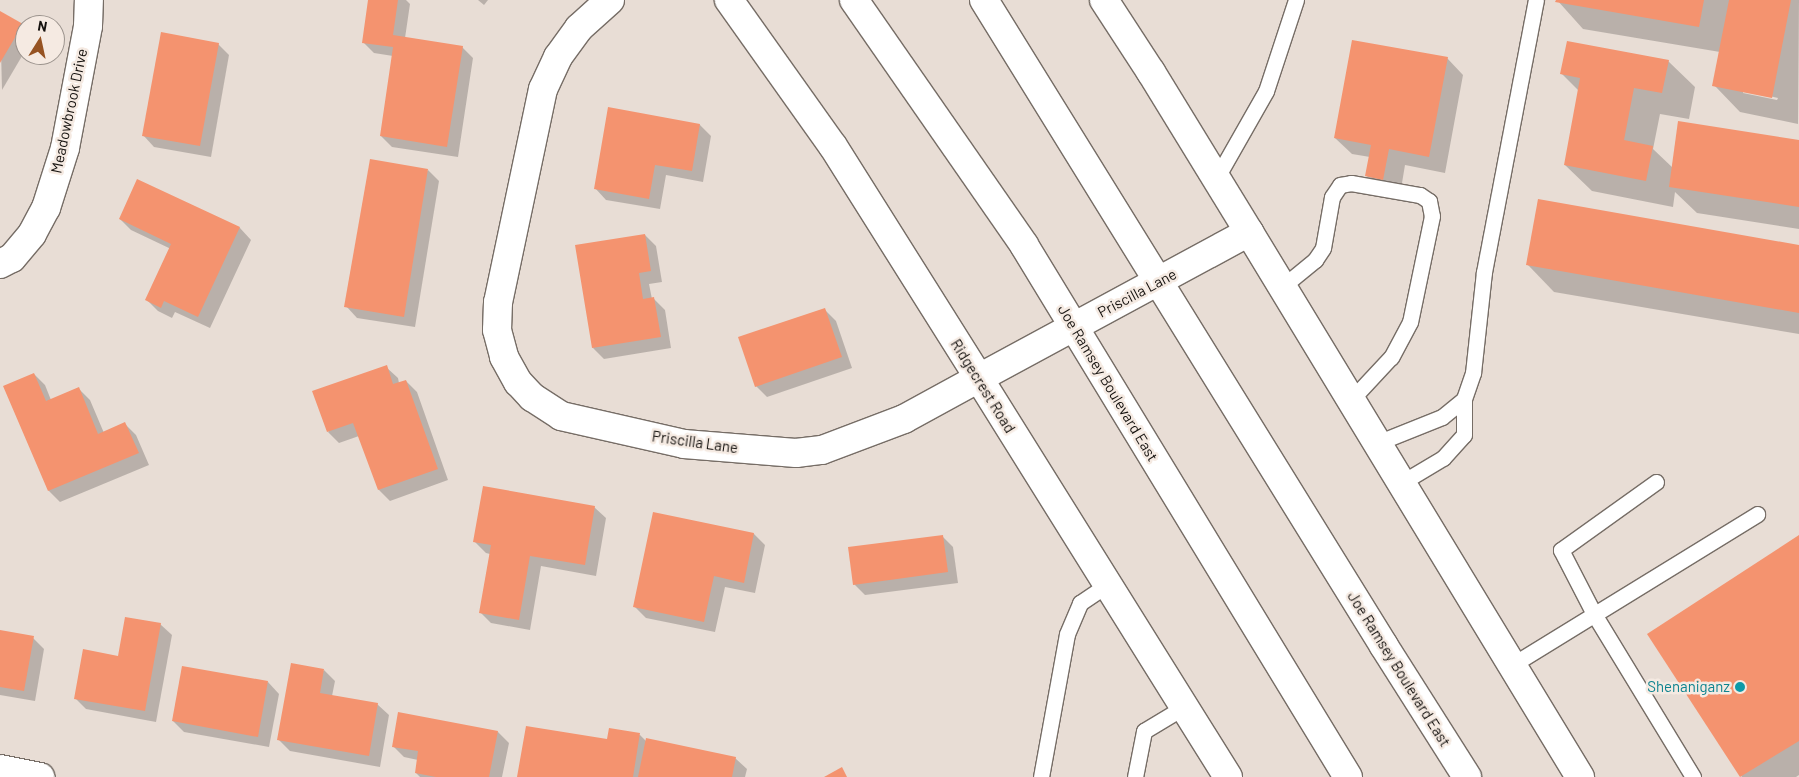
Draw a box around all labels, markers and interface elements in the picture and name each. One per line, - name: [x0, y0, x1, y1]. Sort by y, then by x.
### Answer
- north arrow: [15, 15, 65, 65]
- text: N: [36, 17, 49, 35]
- street label: Meadowbrook Drive: [47, 47, 91, 175]
- street label: Priscilla Lane: [1094, 265, 1180, 321]
- street label: Joe Ramsey Boulevard East: [1054, 301, 1162, 465]
- street label: Ridgecrest Road: [947, 336, 1019, 436]
- street label: Priscilla Lane: [651, 427, 739, 457]
- street label: Joe Ramsey Boulevard East: [1344, 588, 1454, 750]
- place label: Shenaniganz: [1647, 678, 1730, 696]
- marker: Shenaniganz: [1734, 681, 1746, 693]

